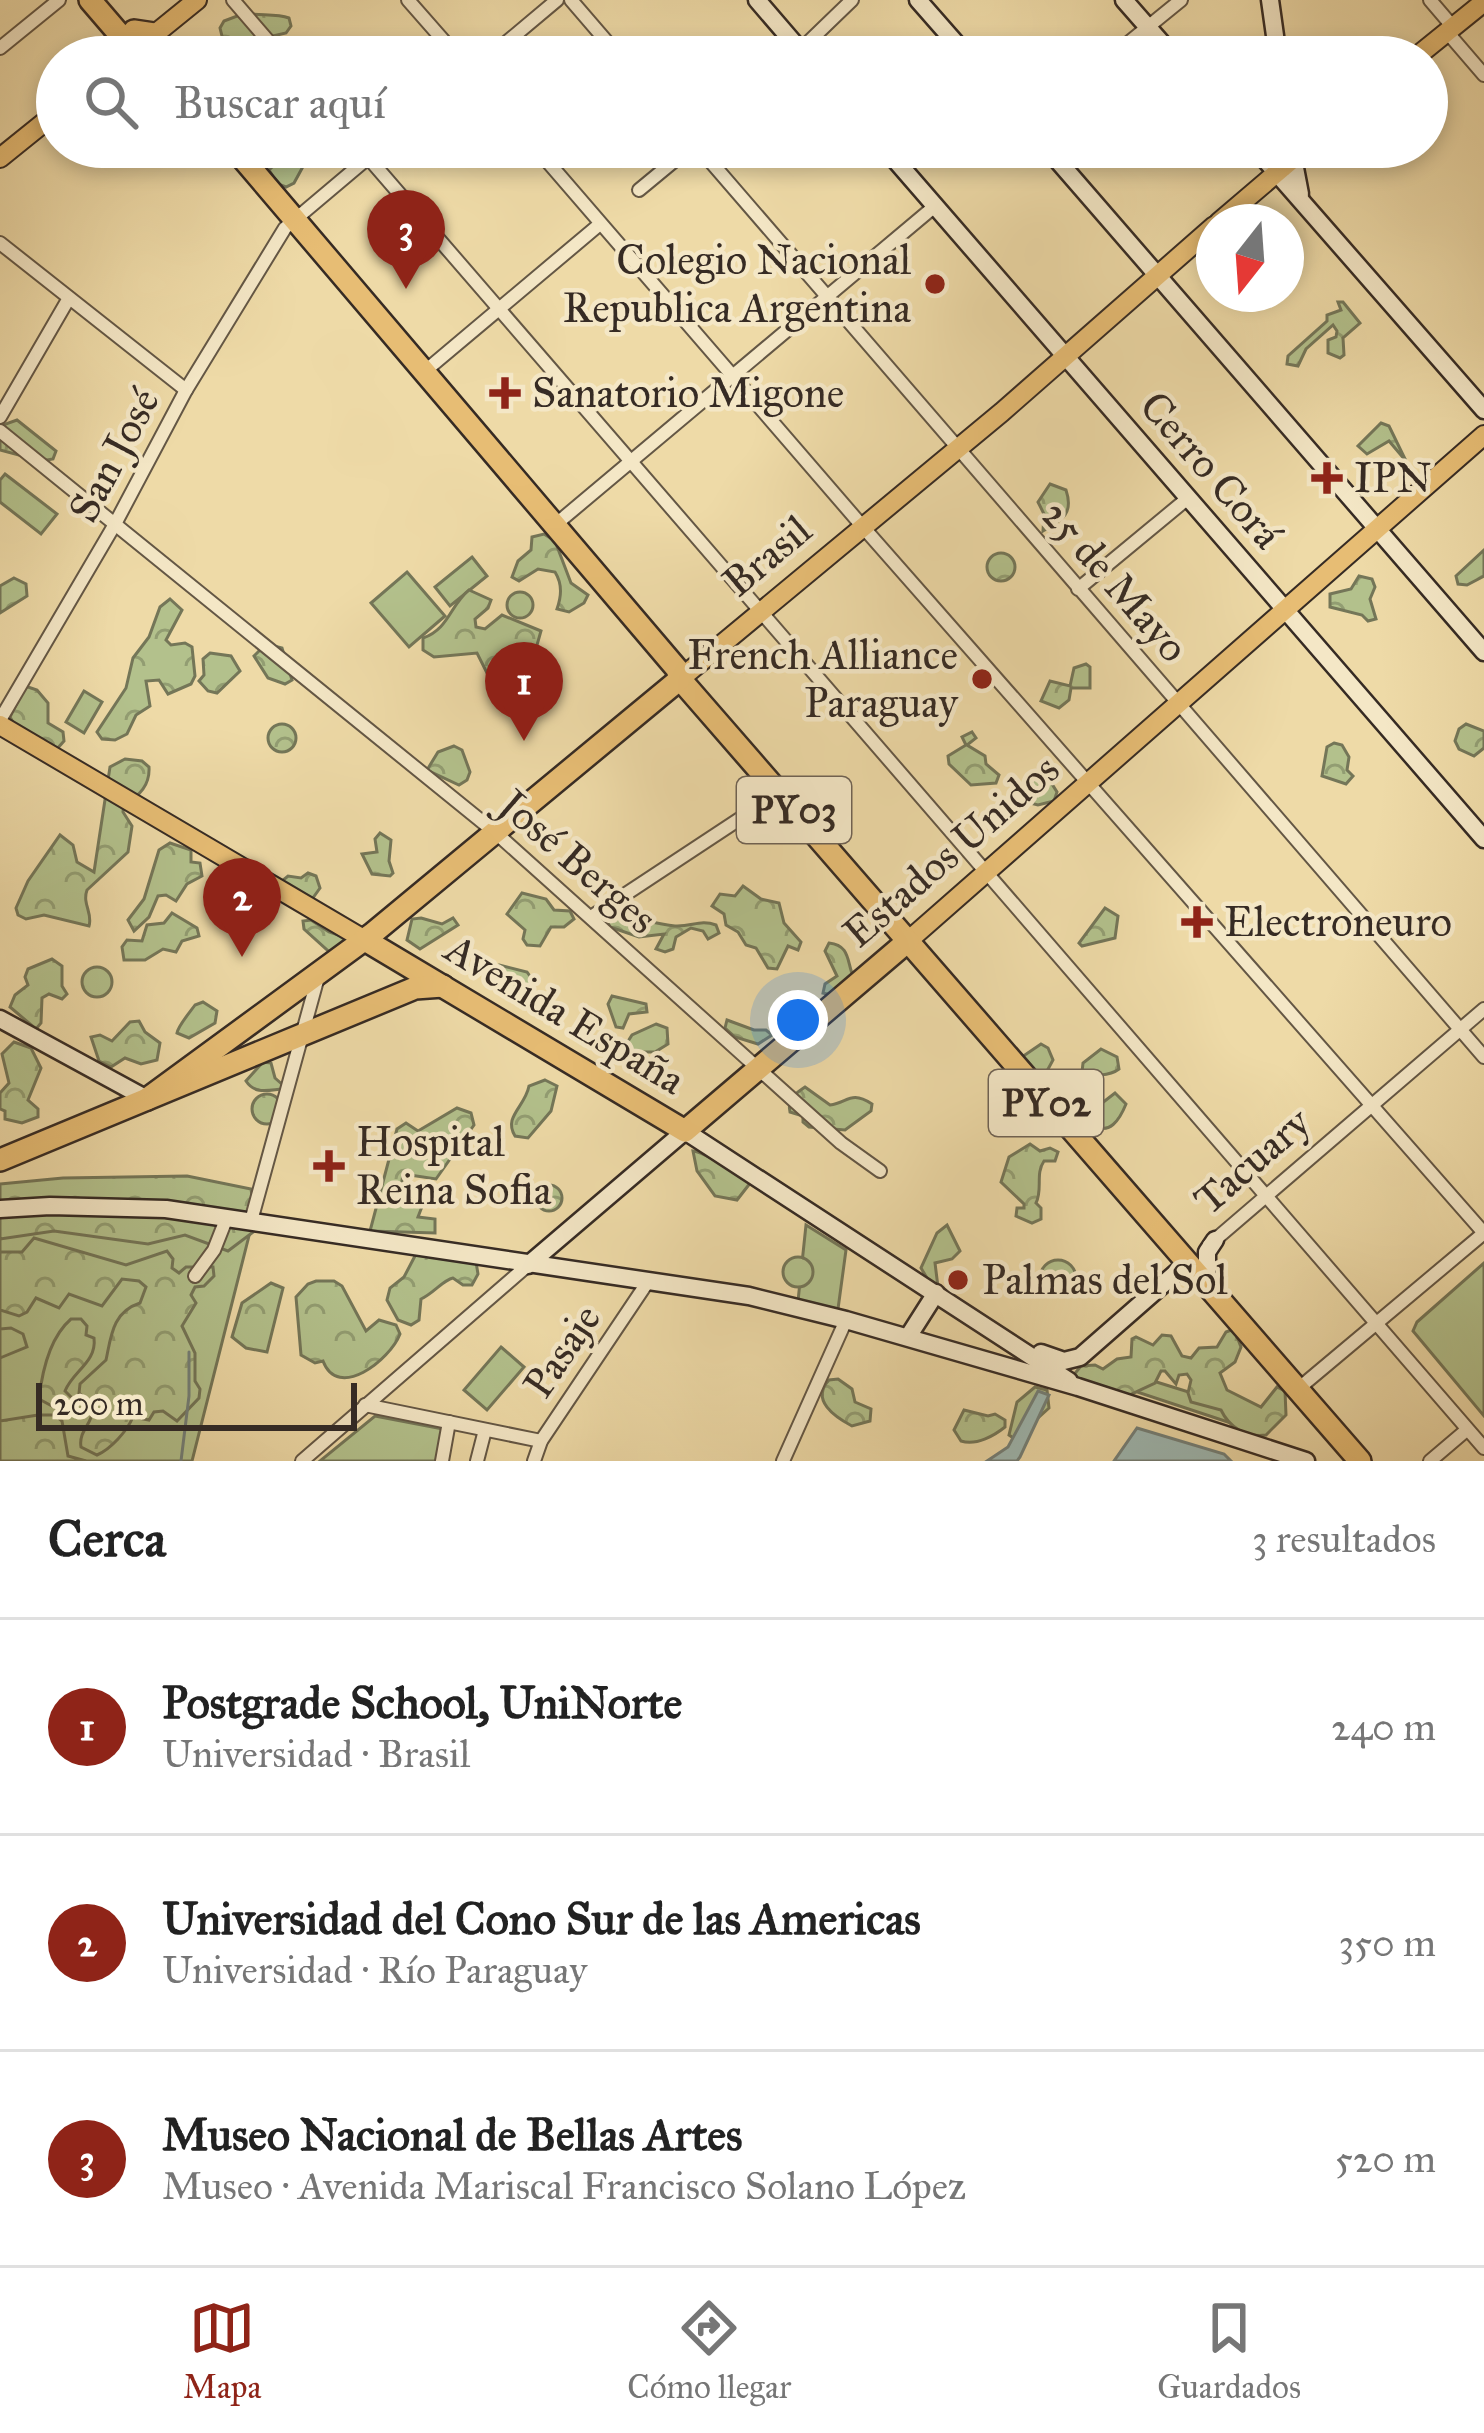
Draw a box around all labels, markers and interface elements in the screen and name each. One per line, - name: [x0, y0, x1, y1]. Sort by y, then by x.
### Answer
- search box: [36, 36, 1448, 168]
- icon: search: [78, 69, 144, 135]
- text: Buscar aquí: [174, 75, 386, 130]
- pin: 3: [367, 190, 445, 289]
- north arrow: [1196, 204, 1304, 312]
- place label: Colegio Nacional Republica Argentina: [563, 234, 912, 334]
- marker: Colegio Nacional Republica Argentina: [922, 271, 948, 297]
- place label: Sanatorio Migone: [532, 367, 844, 419]
- marker: Sanatorio Migone: [489, 377, 521, 409]
- street label: San José: [57, 379, 171, 531]
- street label: Cerro Corá: [1129, 381, 1294, 559]
- place label: IPN: [1354, 452, 1432, 504]
- marker: IPN: [1311, 462, 1343, 494]
- street label: 25 de Mayo: [1030, 489, 1200, 673]
- street label: Brasil: [712, 504, 822, 608]
- place label: French Alliance Paraguay: [688, 629, 959, 729]
- pin: 1: [485, 642, 563, 741]
- marker: French Alliance Paraguay: [969, 666, 995, 692]
- street label: Estados Unidos: [832, 743, 1070, 959]
- street label: José Berges: [485, 776, 668, 945]
- road number: PY03: [737, 777, 851, 843]
- pin: 2: [203, 858, 281, 957]
- place label: Electroneuro: [1224, 896, 1452, 948]
- marker: Electroneuro: [1181, 906, 1213, 938]
- street label: Avenida España: [434, 921, 694, 1106]
- your location: [768, 990, 828, 1050]
- road number: PY02: [989, 1070, 1103, 1136]
- street label: Tacuary: [1183, 1095, 1322, 1226]
- place label: Hospital Reina Sofia: [356, 1116, 552, 1216]
- marker: Hospital Reina Sofia: [313, 1150, 345, 1182]
- place label: Palmas del Sol: [982, 1254, 1228, 1306]
- marker: Palmas del Sol: [945, 1267, 971, 1293]
- street label: Pasaje: [512, 1294, 612, 1408]
- scale bar: [36, 1377, 357, 1430]
- text: 200 m: [54, 1384, 144, 1424]
- text: Cerca: [48, 1508, 166, 1570]
- text: 3 resultados: [1252, 1515, 1436, 1563]
- text: Postgrade School, UniNorte: [162, 1675, 682, 1730]
- text: 1: [79, 1703, 95, 1751]
- text: 240 m: [1331, 1703, 1436, 1751]
- text: Universidad · Brasil: [162, 1730, 470, 1778]
- text: Universidad del Cono Sur de las Americas: [162, 1891, 921, 1946]
- text: 2: [77, 1919, 97, 1967]
- text: 350 m: [1338, 1919, 1436, 1967]
- text: Universidad · Río Paraguay: [162, 1946, 587, 1994]
- text: Museo Nacional de Bellas Artes: [162, 2107, 743, 2162]
- text: 3: [79, 2135, 95, 2183]
- text: 520 m: [1335, 2135, 1436, 2183]
- text: Museo · Avenida Mariscal Francisco Solano López: [162, 2162, 966, 2210]
- tab: Mapa: [183, 2295, 261, 2407]
- tab: Cómo llegar: [627, 2295, 791, 2407]
- tab: Guardados: [1157, 2295, 1301, 2407]

